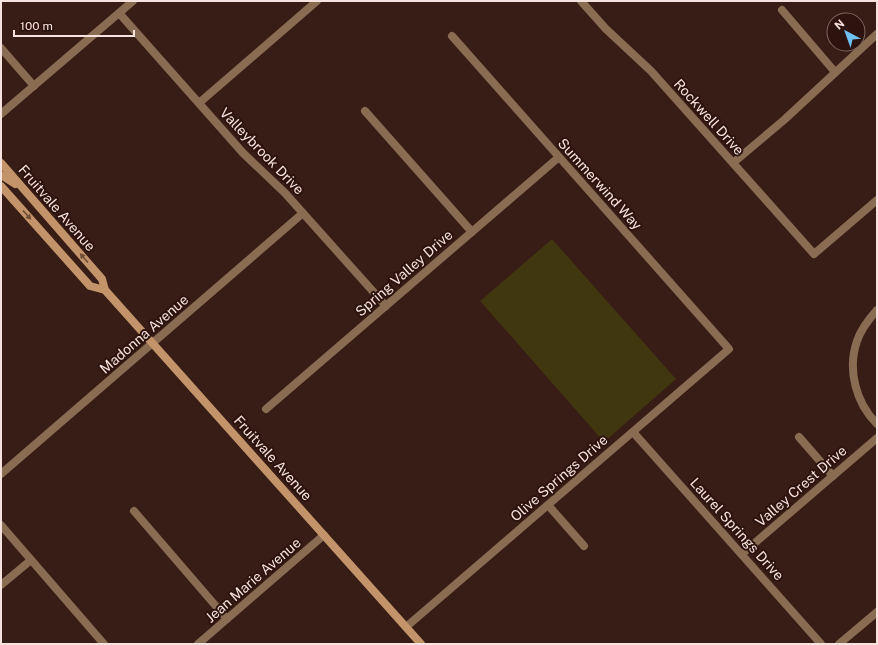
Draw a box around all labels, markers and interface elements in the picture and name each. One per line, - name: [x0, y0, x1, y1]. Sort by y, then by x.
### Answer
- scale bar: [14, 12, 134, 38]
- north arrow: [826, 12, 866, 52]
- text: N: [832, 17, 847, 32]
- text: 100 m: [20, 19, 53, 33]
- street label: Rockwell Drive: [671, 76, 747, 158]
- street label: Valleybrook Drive: [217, 104, 307, 198]
- street label: Summerwind Way: [555, 135, 645, 233]
- street label: Fruitvale Avenue: [15, 162, 99, 254]
- one-way arrow: [22, 210, 32, 220]
- street label: Spring Valley Drive: [352, 226, 456, 319]
- one-way arrow: [79, 252, 88, 263]
- street label: Madonna Avenue: [97, 291, 191, 377]
- street label: Fruitvale Avenue: [231, 412, 315, 504]
- street label: Olive Springs Drive: [507, 432, 611, 524]
- street label: Valley Crest Drive: [752, 442, 850, 530]
- street label: Laurel Springs Drive: [687, 475, 787, 583]
- street label: Jean Marie Avenue: [202, 534, 304, 626]

